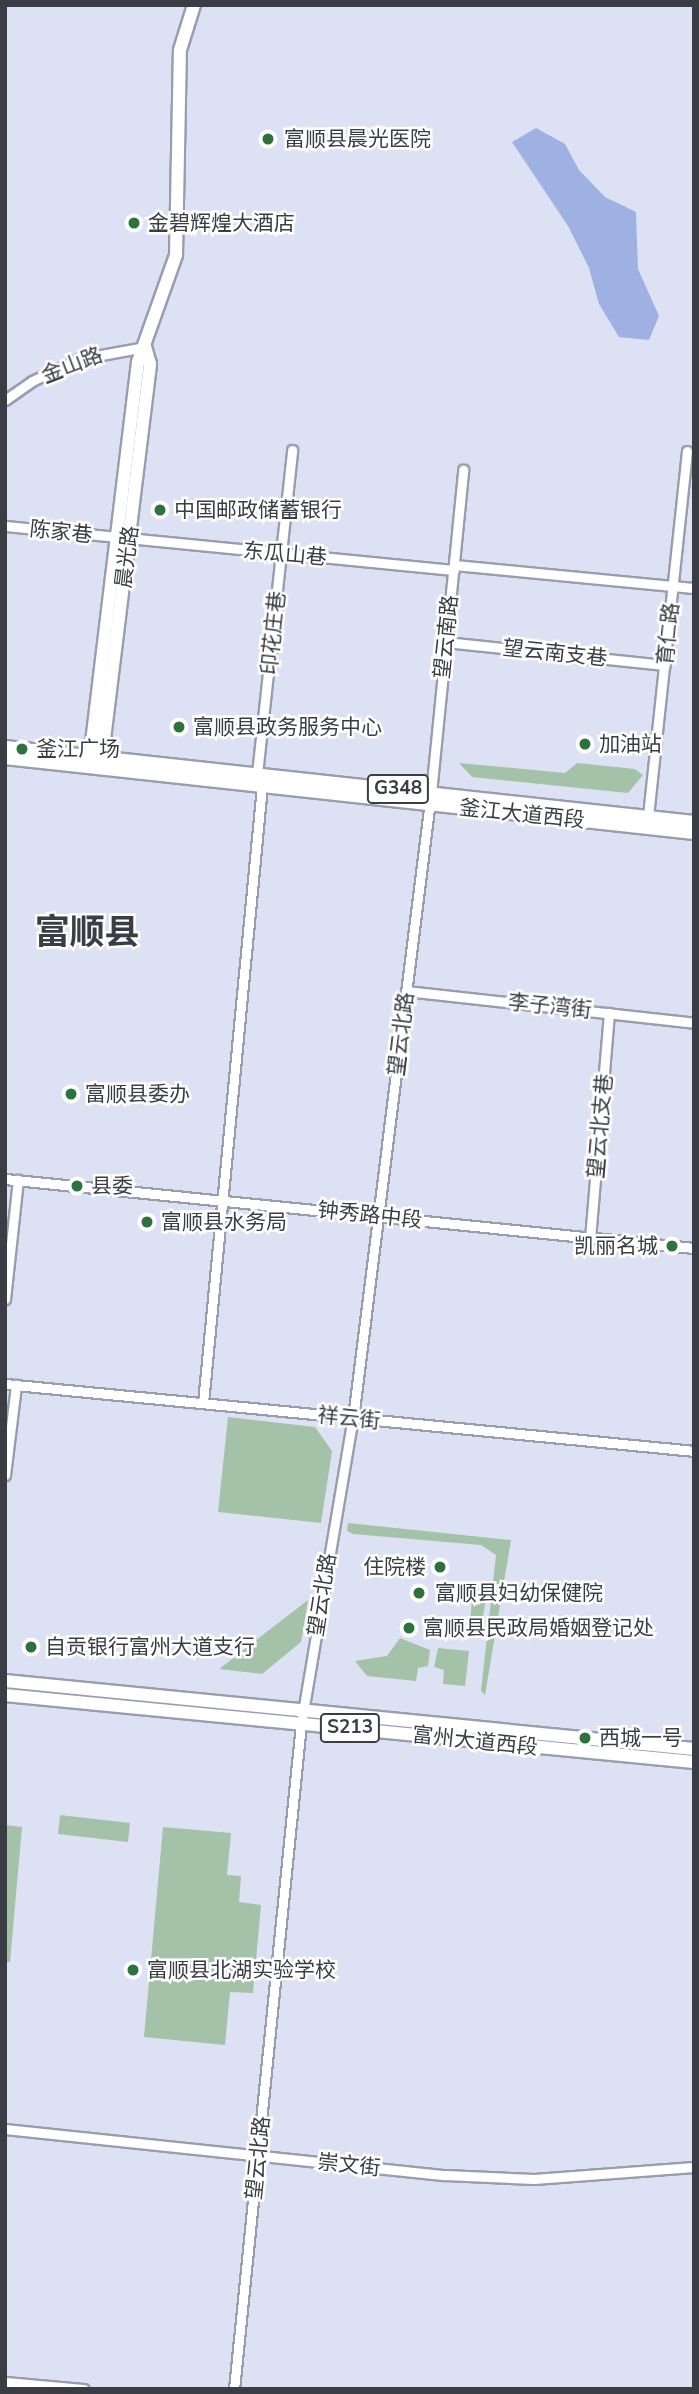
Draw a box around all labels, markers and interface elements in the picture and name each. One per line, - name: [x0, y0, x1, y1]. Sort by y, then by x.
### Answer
- place label: 富顺县晨光医院: [284, 126, 431, 152]
- marker: 富顺县晨光医院: [258, 129, 278, 149]
- place label: 金碧辉煌大酒店: [148, 210, 295, 236]
- marker: 金碧辉煌大酒店: [126, 215, 142, 231]
- street label: 金山路: [38, 342, 106, 388]
- place label: 中国邮政储蓄银行: [174, 497, 342, 523]
- marker: 中国邮政储蓄银行: [152, 502, 168, 518]
- street label: 陈家巷: [28, 516, 94, 548]
- street label: 晨光路: [111, 524, 143, 590]
- street label: 东瓜山巷: [242, 538, 328, 570]
- street label: 印花庄巷: [256, 590, 290, 676]
- street label: 望云南路: [429, 594, 463, 680]
- street label: 育仁路: [652, 601, 684, 667]
- street label: 望云南支巷: [501, 635, 609, 671]
- place label: 富顺县政务服务中心: [193, 714, 382, 740]
- marker: 富顺县政务服务中心: [171, 719, 187, 735]
- place label: 加油站: [599, 731, 662, 757]
- place label: 釜江广场: [36, 736, 120, 762]
- marker: 加油站: [577, 736, 593, 752]
- marker: 釜江广场: [14, 741, 30, 757]
- road number: G348: [366, 774, 430, 804]
- street label: 釜江大道西段: [458, 795, 586, 833]
- district label: 富顺县: [35, 912, 139, 954]
- street label: 李子湾街: [507, 989, 593, 1023]
- street label: 望云北路: [383, 991, 419, 1077]
- street label: 望云北支巷: [583, 1073, 617, 1179]
- place label: 富顺县委办: [85, 1081, 190, 1107]
- marker: 富顺县委办: [63, 1086, 79, 1102]
- place label: 县委: [91, 1173, 133, 1199]
- marker: 县委: [69, 1178, 85, 1194]
- street label: 钟秀路中段: [316, 1197, 424, 1233]
- place label: 富顺县水务局: [161, 1209, 287, 1235]
- marker: 富顺县水务局: [139, 1214, 155, 1230]
- place label: 凯丽名城: [574, 1233, 658, 1259]
- marker: 凯丽名城: [664, 1238, 680, 1254]
- street label: 祥云街: [316, 1402, 382, 1434]
- street label: 望云北路: [303, 1552, 341, 1638]
- place label: 住院楼: [363, 1554, 426, 1580]
- marker: 住院楼: [432, 1559, 448, 1575]
- place label: 富顺县妇幼保健院: [435, 1580, 603, 1606]
- marker: 富顺县妇幼保健院: [409, 1583, 429, 1603]
- place label: 富顺县民政局婚姻登记处: [423, 1615, 654, 1641]
- marker: 富顺县民政局婚姻登记处: [401, 1620, 417, 1636]
- place label: 自贡银行富州大道支行: [45, 1634, 255, 1660]
- marker: 自贡银行富州大道支行: [23, 1639, 39, 1655]
- road number: S213: [318, 1712, 382, 1744]
- street label: 富州大道西段: [411, 1722, 539, 1760]
- place label: 西城一号: [599, 1725, 683, 1751]
- marker: 西城一号: [577, 1730, 593, 1746]
- place label: 富顺县北湖实验学校: [147, 1957, 336, 1983]
- marker: 富顺县北湖实验学校: [125, 1962, 141, 1978]
- street label: 望云北路: [241, 2115, 275, 2201]
- street label: 崇文街: [316, 2149, 382, 2181]

